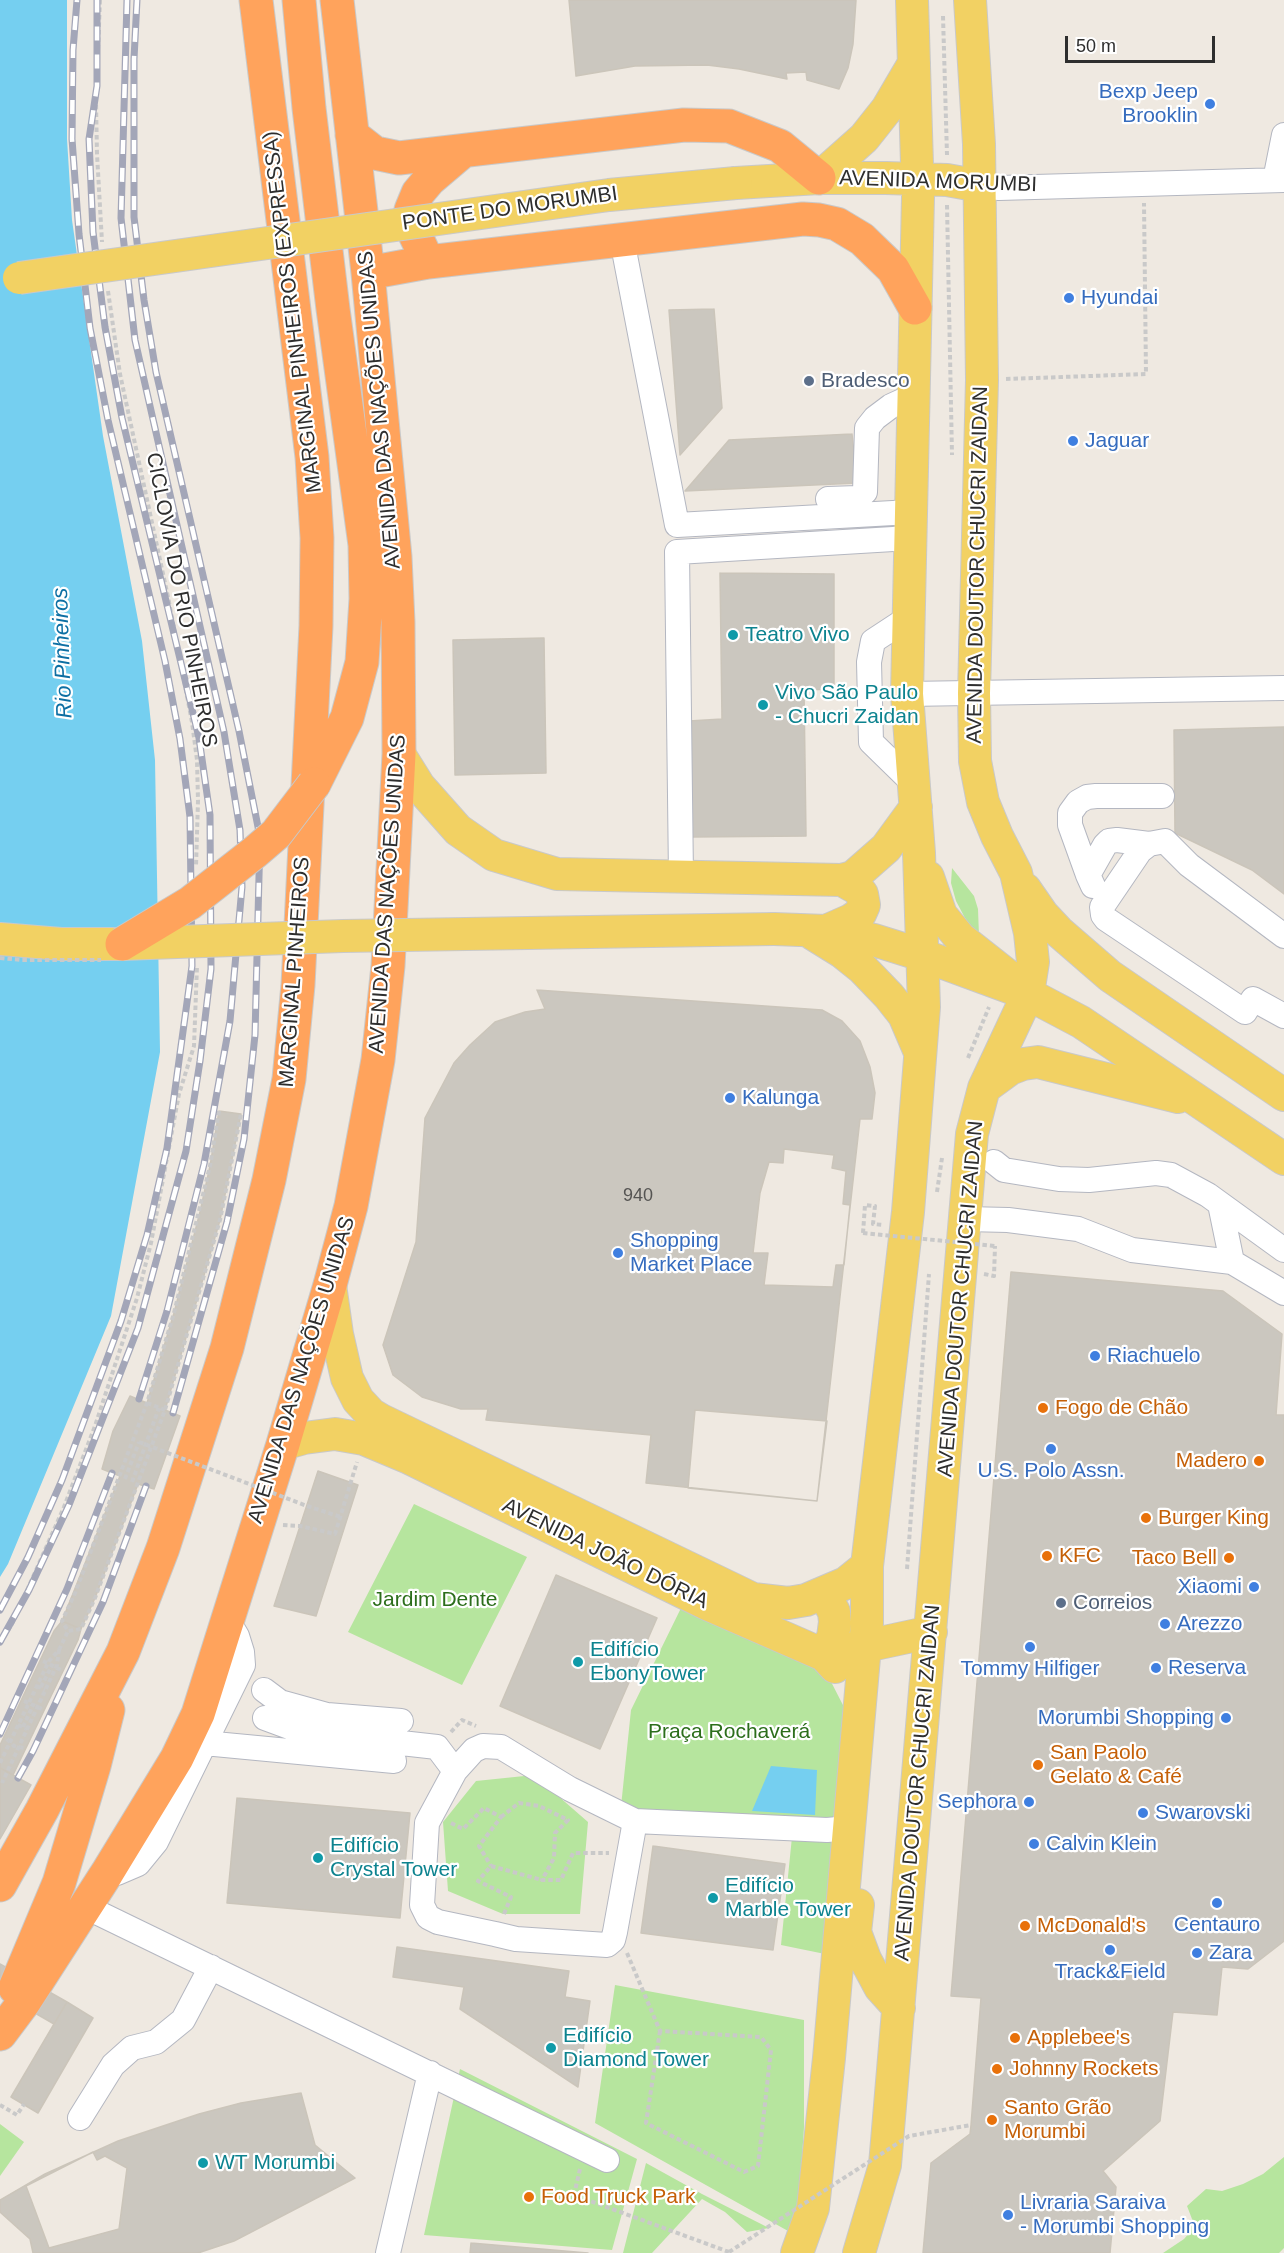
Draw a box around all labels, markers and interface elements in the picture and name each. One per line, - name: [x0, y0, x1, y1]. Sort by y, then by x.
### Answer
- scale bar: [1068, 24, 1218, 62]
- text: 50 m: [1076, 36, 1116, 56]
- place label: Bexp Jeep Brooklin: [1099, 79, 1198, 129]
- marker: Bexp Jeep Brooklin: [1203, 97, 1217, 111]
- street label: MARGINAL PINHEIROS (EXPRESSA): [258, 130, 328, 494]
- street label: AVENIDA MORUMBI: [839, 166, 1037, 198]
- street label: PONTE DO MORUMBI: [401, 181, 619, 237]
- street label: AVENIDA DAS NAÇÕES UNIDAS: [354, 250, 406, 570]
- place label: Hyundai: [1081, 285, 1158, 311]
- marker: Hyundai: [1062, 291, 1076, 305]
- place label: Bradesco: [821, 368, 910, 394]
- marker: Bradesco: [802, 374, 816, 388]
- street label: AVENIDA DOUTOR CHUCRI ZAIDAN: [962, 386, 994, 744]
- place label: Jaguar: [1085, 428, 1149, 454]
- marker: Jaguar: [1066, 434, 1080, 448]
- street label: CICLOVIA DO RIO PINHEIROS: [140, 450, 222, 750]
- water label: Rio Pinheiros: [48, 587, 78, 719]
- place label: Teatro Vivo: [745, 622, 850, 648]
- marker: Teatro Vivo: [726, 628, 740, 642]
- place label: Vivo São Paulo - Chucri Zaidan: [775, 680, 919, 730]
- marker: Vivo São Paulo - Chucri Zaidan: [756, 698, 770, 712]
- street label: AVENIDA DAS NAÇÕES UNIDAS: [364, 734, 412, 1054]
- street label: MARGINAL PINHEIROS: [274, 856, 316, 1088]
- place label: Kalunga: [742, 1085, 819, 1111]
- marker: Kalunga: [723, 1091, 737, 1105]
- street label: AVENIDA DOUTOR CHUCRI ZAIDAN: [933, 1120, 989, 1478]
- house number: 940: [623, 1185, 653, 1207]
- street label: AVENIDA DAS NAÇÕES UNIDAS: [243, 1214, 361, 1526]
- place label: Shopping Market Place: [630, 1228, 753, 1278]
- marker: Shopping Market Place: [611, 1246, 625, 1260]
- place label: Riachuelo: [1107, 1343, 1200, 1369]
- marker: Riachuelo: [1088, 1349, 1102, 1363]
- place label: Fogo de Chão: [1055, 1395, 1188, 1421]
- marker: Fogo de Chão: [1036, 1401, 1050, 1415]
- marker: U.S. Polo Assn.: [1044, 1442, 1058, 1456]
- place label: Madero: [1176, 1448, 1247, 1474]
- marker: Madero: [1252, 1454, 1266, 1468]
- place label: U.S. Polo Assn.: [977, 1458, 1125, 1484]
- street label: AVENIDA JOÃO DÓRIA: [498, 1493, 712, 1615]
- place label: Burger King: [1158, 1505, 1269, 1531]
- marker: Burger King: [1139, 1511, 1153, 1525]
- place label: KFC: [1059, 1543, 1101, 1569]
- place label: Taco Bell: [1132, 1545, 1217, 1571]
- marker: KFC: [1040, 1549, 1054, 1563]
- marker: Taco Bell: [1222, 1551, 1236, 1565]
- place label: Xiaomi: [1178, 1574, 1242, 1600]
- marker: Xiaomi: [1247, 1580, 1261, 1594]
- park label: Jardim Dente: [373, 1587, 497, 1613]
- place label: Correios: [1073, 1590, 1152, 1616]
- marker: Correios: [1054, 1596, 1068, 1610]
- street label: AVENIDA DOUTOR CHUCRI ZAIDAN: [890, 1604, 946, 1962]
- place label: Arezzo: [1177, 1611, 1242, 1637]
- marker: Arezzo: [1158, 1617, 1172, 1631]
- place label: Edifício EbonyTower: [590, 1637, 706, 1687]
- marker: Tommy Hilfiger: [1023, 1640, 1037, 1654]
- marker: Edifício EbonyTower: [571, 1655, 585, 1669]
- place label: Reserva: [1168, 1655, 1246, 1681]
- place label: Tommy Hilfiger: [961, 1656, 1099, 1682]
- marker: Reserva: [1149, 1661, 1163, 1675]
- place label: Morumbi Shopping: [1038, 1705, 1214, 1731]
- marker: Morumbi Shopping: [1219, 1711, 1233, 1725]
- park label: Praça Rochaverá: [648, 1719, 810, 1745]
- place label: San Paolo Gelato & Café: [1050, 1740, 1182, 1790]
- marker: San Paolo Gelato & Café: [1031, 1758, 1045, 1772]
- place label: Sephora: [938, 1789, 1017, 1815]
- marker: Sephora: [1022, 1795, 1036, 1809]
- place label: Swarovski: [1155, 1800, 1251, 1826]
- marker: Swarovski: [1136, 1806, 1150, 1820]
- place label: Calvin Klein: [1046, 1831, 1157, 1857]
- place label: Edifício Crystal Tower: [330, 1833, 457, 1883]
- marker: Calvin Klein: [1027, 1837, 1041, 1851]
- marker: Edifício Crystal Tower: [311, 1851, 325, 1865]
- place label: Edifício Marble Tower: [725, 1873, 851, 1923]
- marker: Edifício Marble Tower: [706, 1891, 720, 1905]
- marker: Centauro: [1210, 1896, 1224, 1910]
- place label: Centauro: [1174, 1912, 1260, 1938]
- place label: McDonald's: [1037, 1913, 1146, 1939]
- marker: McDonald's: [1018, 1919, 1032, 1933]
- place label: Zara: [1209, 1940, 1252, 1966]
- marker: Track&Field: [1103, 1943, 1117, 1957]
- marker: Zara: [1190, 1946, 1204, 1960]
- place label: Track&Field: [1054, 1959, 1166, 1985]
- place label: Edifício Diamond Tower: [563, 2023, 709, 2073]
- place label: Applebee's: [1027, 2025, 1130, 2051]
- marker: Applebee's: [1008, 2031, 1022, 2045]
- marker: Edifício Diamond Tower: [544, 2041, 558, 2055]
- place label: Johnny Rockets: [1009, 2056, 1158, 2082]
- marker: Johnny Rockets: [990, 2062, 1004, 2076]
- place label: Santo Grão Morumbi: [1004, 2095, 1111, 2145]
- marker: Santo Grão Morumbi: [985, 2113, 999, 2127]
- place label: WT Morumbi: [215, 2150, 335, 2176]
- marker: WT Morumbi: [196, 2156, 210, 2170]
- place label: Food Truck Park: [541, 2184, 695, 2210]
- marker: Food Truck Park: [522, 2190, 536, 2204]
- place label: Livraria Saraiva - Morumbi Shopping: [1020, 2190, 1209, 2240]
- marker: Livraria Saraiva - Morumbi Shopping: [1001, 2208, 1015, 2222]

